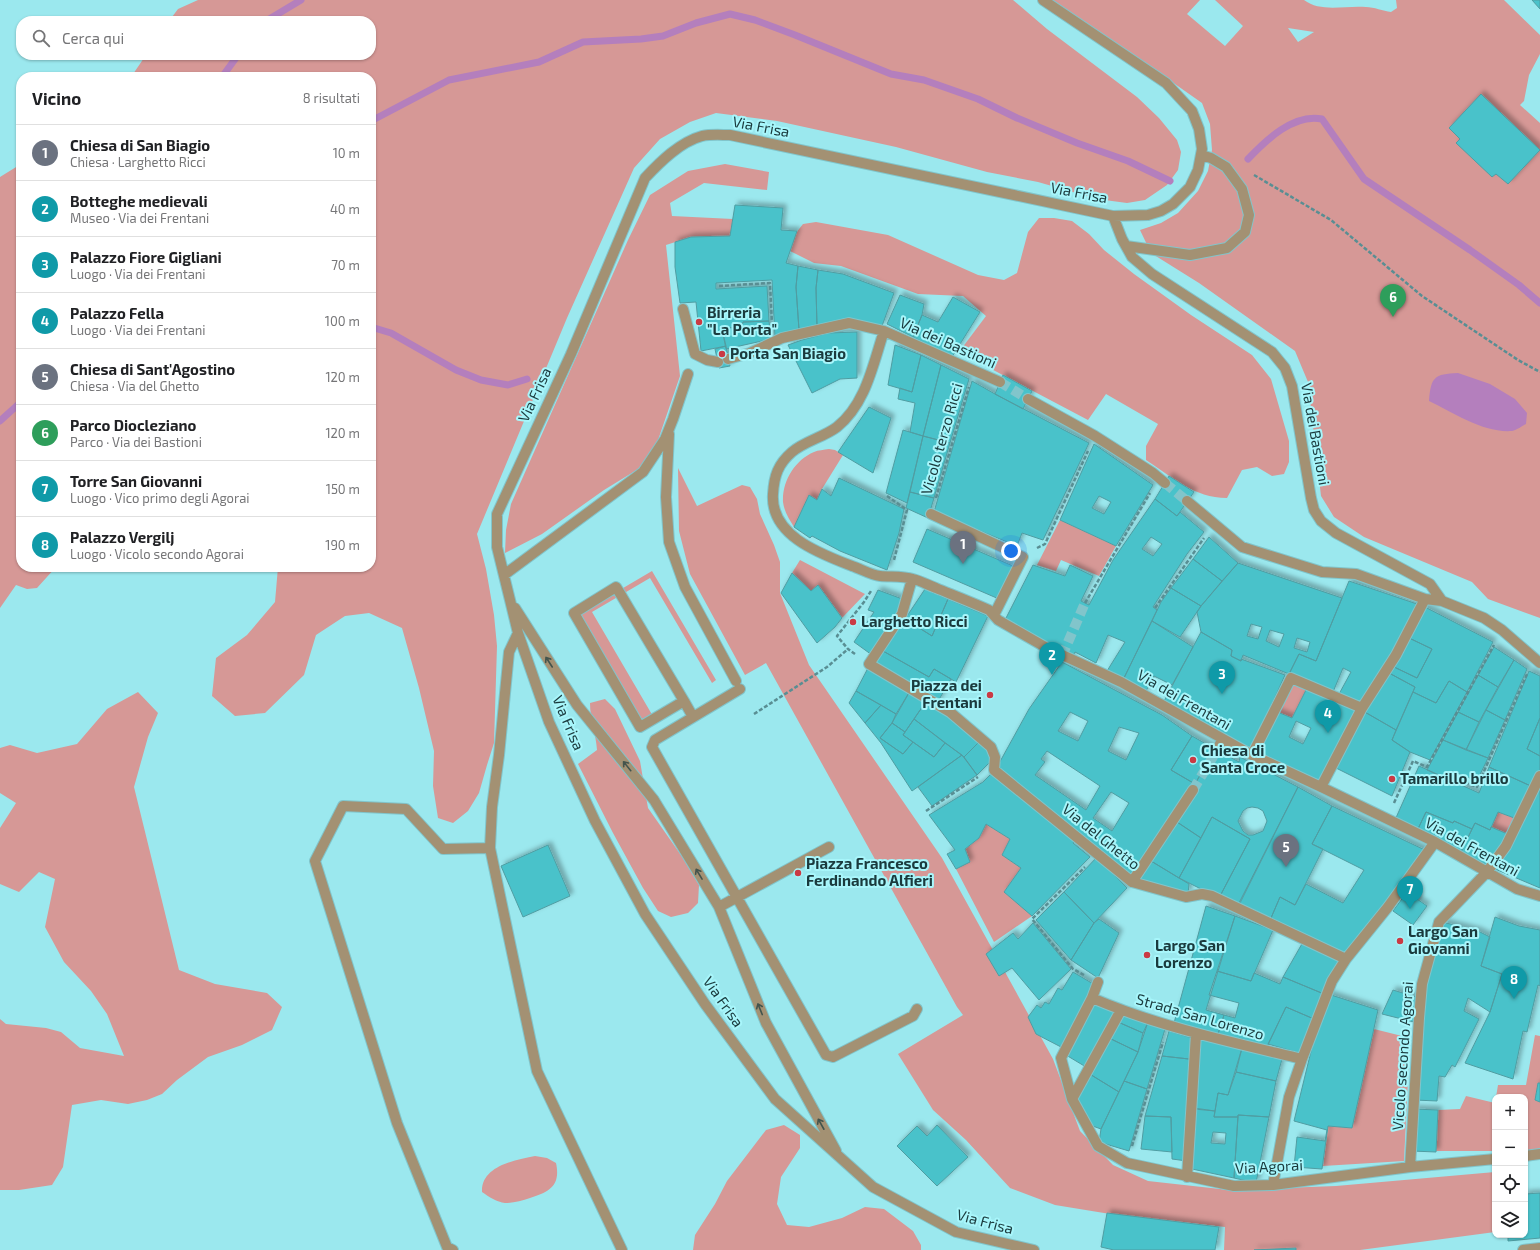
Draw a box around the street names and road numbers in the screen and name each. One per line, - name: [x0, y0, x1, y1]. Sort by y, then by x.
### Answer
- street label: Via Frisa: [731, 112, 791, 140]
- street label: Via Frisa: [1049, 178, 1109, 206]
- street label: Via dei Bastioni: [897, 313, 999, 371]
- street label: Via Frisa: [514, 365, 554, 425]
- street label: Vicolo terzo Ricci: [917, 381, 966, 497]
- street label: Via dei Bastioni: [1298, 381, 1334, 486]
- street label: Via dei Frentani: [1135, 665, 1234, 733]
- street label: Via Frisa: [549, 692, 589, 753]
- street label: Via del Ghetto: [1059, 799, 1144, 873]
- street label: Via dei Frentani: [1422, 813, 1523, 879]
- street label: Via Frisa: [700, 973, 748, 1030]
- street label: Vicolo secondo Agorai: [1388, 981, 1416, 1131]
- street label: Strada San Lorenzo: [1134, 989, 1266, 1043]
- street label: Via Agorai: [1234, 1155, 1303, 1177]
- street label: Via Frisa: [955, 1205, 1016, 1237]

